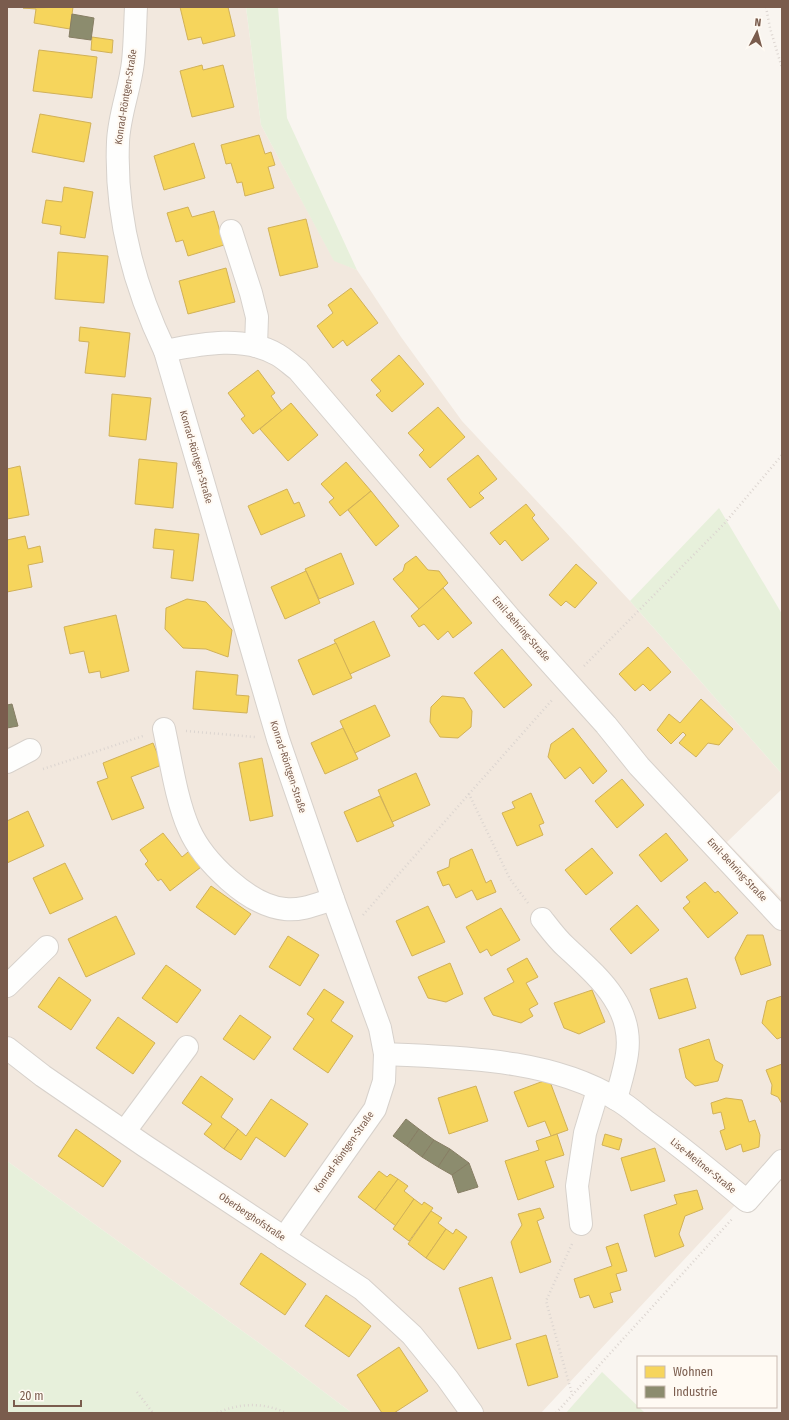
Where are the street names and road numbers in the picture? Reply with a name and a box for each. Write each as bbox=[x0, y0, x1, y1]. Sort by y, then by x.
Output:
street label: Konrad-Röntgen-Straße bbox=[113, 48, 139, 146]
street label: Konrad-Röntgen-Straße bbox=[177, 409, 215, 505]
street label: Emil-Behring-Straße bbox=[489, 594, 553, 664]
street label: Konrad-Röntgen-Straße bbox=[267, 719, 309, 815]
street label: Emil-Behring-Straße bbox=[704, 836, 770, 904]
street label: Konrad-Röntgen-Straße bbox=[311, 1109, 377, 1195]
street label: Lise-Meitner-Straße bbox=[668, 1136, 738, 1196]
street label: Oberberghofstraße bbox=[216, 1190, 288, 1244]

